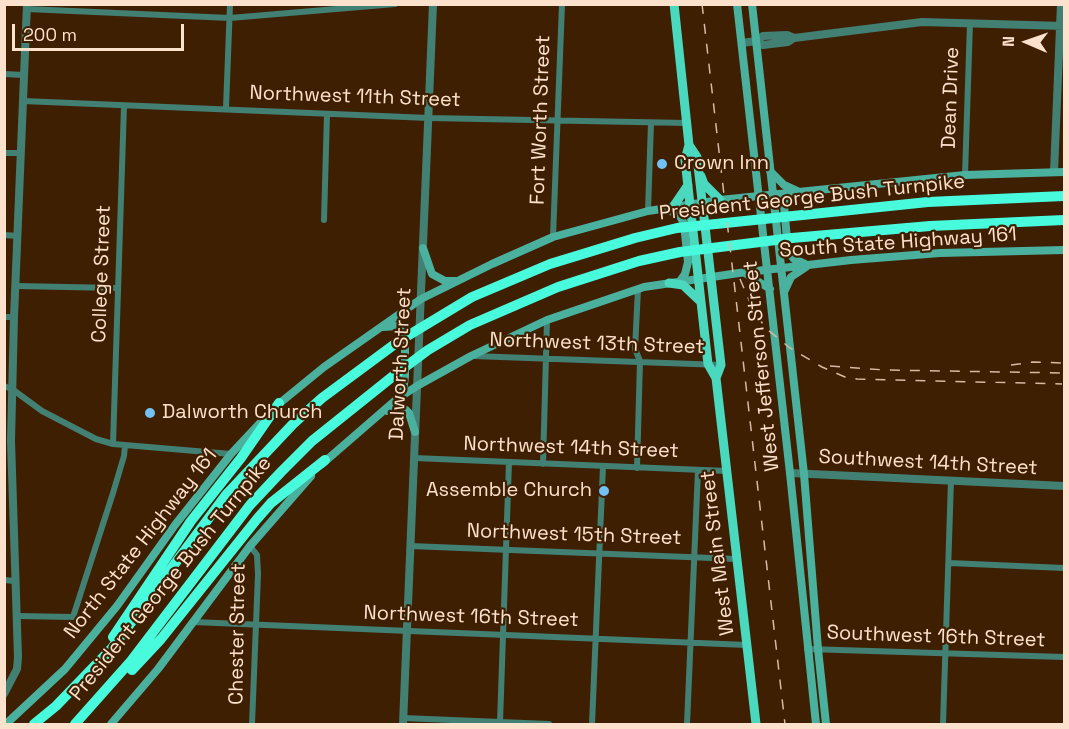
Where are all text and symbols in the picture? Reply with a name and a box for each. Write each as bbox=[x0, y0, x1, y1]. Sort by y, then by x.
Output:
scale bar bbox=[15, 12, 188, 50]
north arrow bbox=[997, 12, 1057, 72]
text: 200 m bbox=[23, 23, 77, 46]
street label: Fort Worth Street bbox=[526, 35, 556, 205]
text: N bbox=[998, 36, 1019, 47]
street label: Dean Drive bbox=[937, 47, 965, 149]
street label: Northwest 11th Street bbox=[249, 81, 461, 113]
place label: Crown Inn bbox=[674, 152, 769, 176]
marker: Crown Inn bbox=[655, 157, 669, 171]
street label: President George Bush Turnpike bbox=[658, 170, 966, 226]
street label: College Street bbox=[88, 205, 116, 343]
street label: South State Highway 161 bbox=[778, 223, 1018, 263]
street label: West Jefferson Street bbox=[739, 259, 785, 473]
street label: Dalworth Street bbox=[385, 287, 417, 441]
street label: Northwest 13th Street bbox=[489, 328, 705, 360]
place label: Dalworth Church bbox=[162, 401, 323, 425]
marker: Dalworth Church bbox=[143, 406, 157, 420]
street label: Northwest 14th Street bbox=[463, 432, 679, 464]
street label: North State Highway 161 bbox=[59, 444, 223, 644]
street label: Southwest 14th Street bbox=[818, 445, 1038, 481]
street label: President George Bush Turnpike bbox=[65, 452, 277, 706]
street label: West Main Street bbox=[696, 469, 740, 637]
place label: Assemble Church bbox=[426, 479, 592, 503]
marker: Assemble Church bbox=[597, 484, 611, 498]
street label: Northwest 15th Street bbox=[466, 519, 682, 551]
street label: Chester Street bbox=[225, 563, 251, 705]
street label: Northwest 16th Street bbox=[363, 601, 579, 633]
street label: Southwest 16th Street bbox=[826, 621, 1046, 653]

